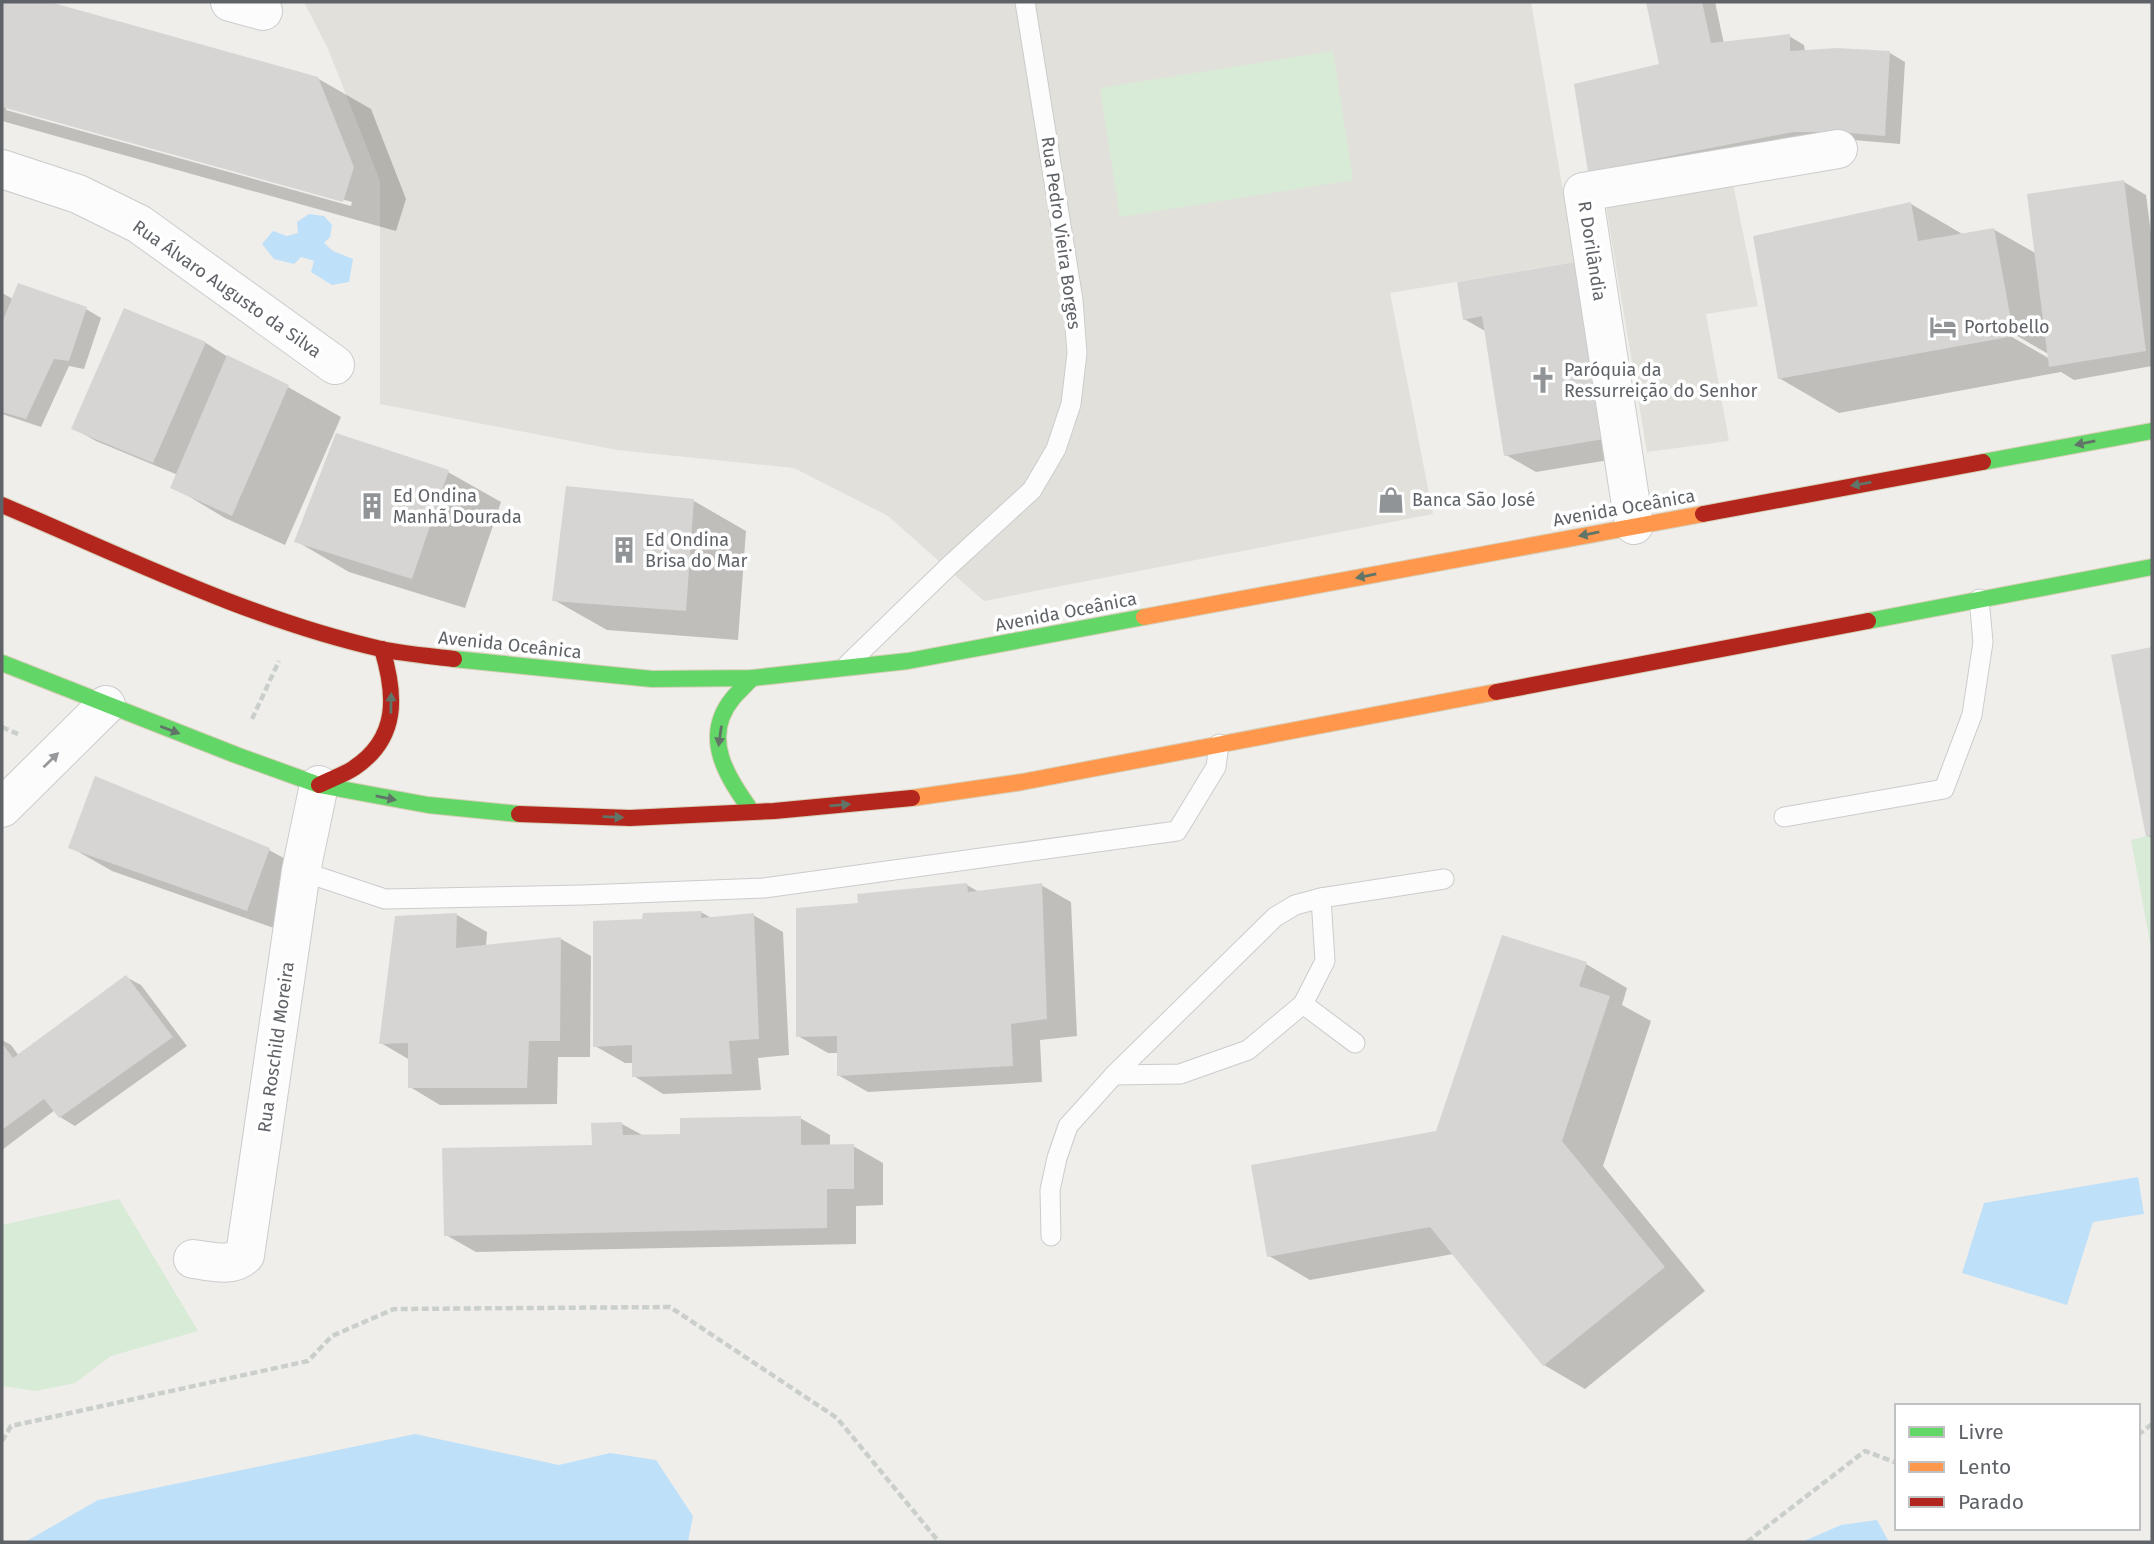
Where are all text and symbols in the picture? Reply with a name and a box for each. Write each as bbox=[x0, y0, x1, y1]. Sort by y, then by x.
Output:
street label: Rua Pedro Vieira Borges bbox=[1037, 135, 1085, 331]
street label: R Dorilândia bbox=[1573, 199, 1611, 303]
street label: Rua Álvaro Augusto da Silva bbox=[128, 215, 326, 363]
hotel icon: Portobello bbox=[1928, 312, 1958, 342]
place label: Portobello bbox=[1964, 316, 2050, 338]
place label: Paróquia da Ressurreição do Senhor bbox=[1564, 359, 1758, 402]
church icon: Paróquia da Ressurreição do Senhor bbox=[1528, 365, 1558, 395]
one-way arrow bbox=[2074, 438, 2096, 449]
one-way arrow bbox=[1850, 479, 1872, 490]
place label: Ed Ondina Manhã Dourada bbox=[393, 485, 522, 528]
shop icon: Banca São José bbox=[1376, 485, 1406, 515]
street label: Avenida Oceânica bbox=[1551, 485, 1697, 531]
place label: Banca São José bbox=[1412, 489, 1535, 511]
building icon: Ed Ondina Manhã Dourada bbox=[357, 491, 387, 521]
one-way arrow bbox=[1578, 528, 1600, 539]
place label: Ed Ondina Brisa do Mar bbox=[645, 529, 748, 572]
building icon: Ed Ondina Brisa do Mar bbox=[609, 535, 639, 565]
one-way arrow bbox=[1355, 570, 1377, 581]
street label: Avenida Oceânica bbox=[993, 587, 1139, 637]
street label: Avenida Oceânica bbox=[437, 627, 583, 663]
one-way arrow bbox=[385, 692, 397, 714]
one-way arrow bbox=[159, 724, 180, 735]
one-way arrow bbox=[714, 725, 725, 747]
one-way arrow bbox=[42, 753, 59, 769]
one-way arrow bbox=[375, 792, 397, 803]
one-way arrow bbox=[829, 799, 851, 810]
one-way arrow bbox=[602, 811, 624, 823]
street label: Rua Roschild Moreira bbox=[253, 960, 299, 1134]
legend bbox=[1895, 1404, 2140, 1530]
text: Livre bbox=[1958, 1419, 2004, 1445]
text: Lento bbox=[1958, 1454, 2011, 1480]
text: Parado bbox=[1958, 1489, 2024, 1515]

